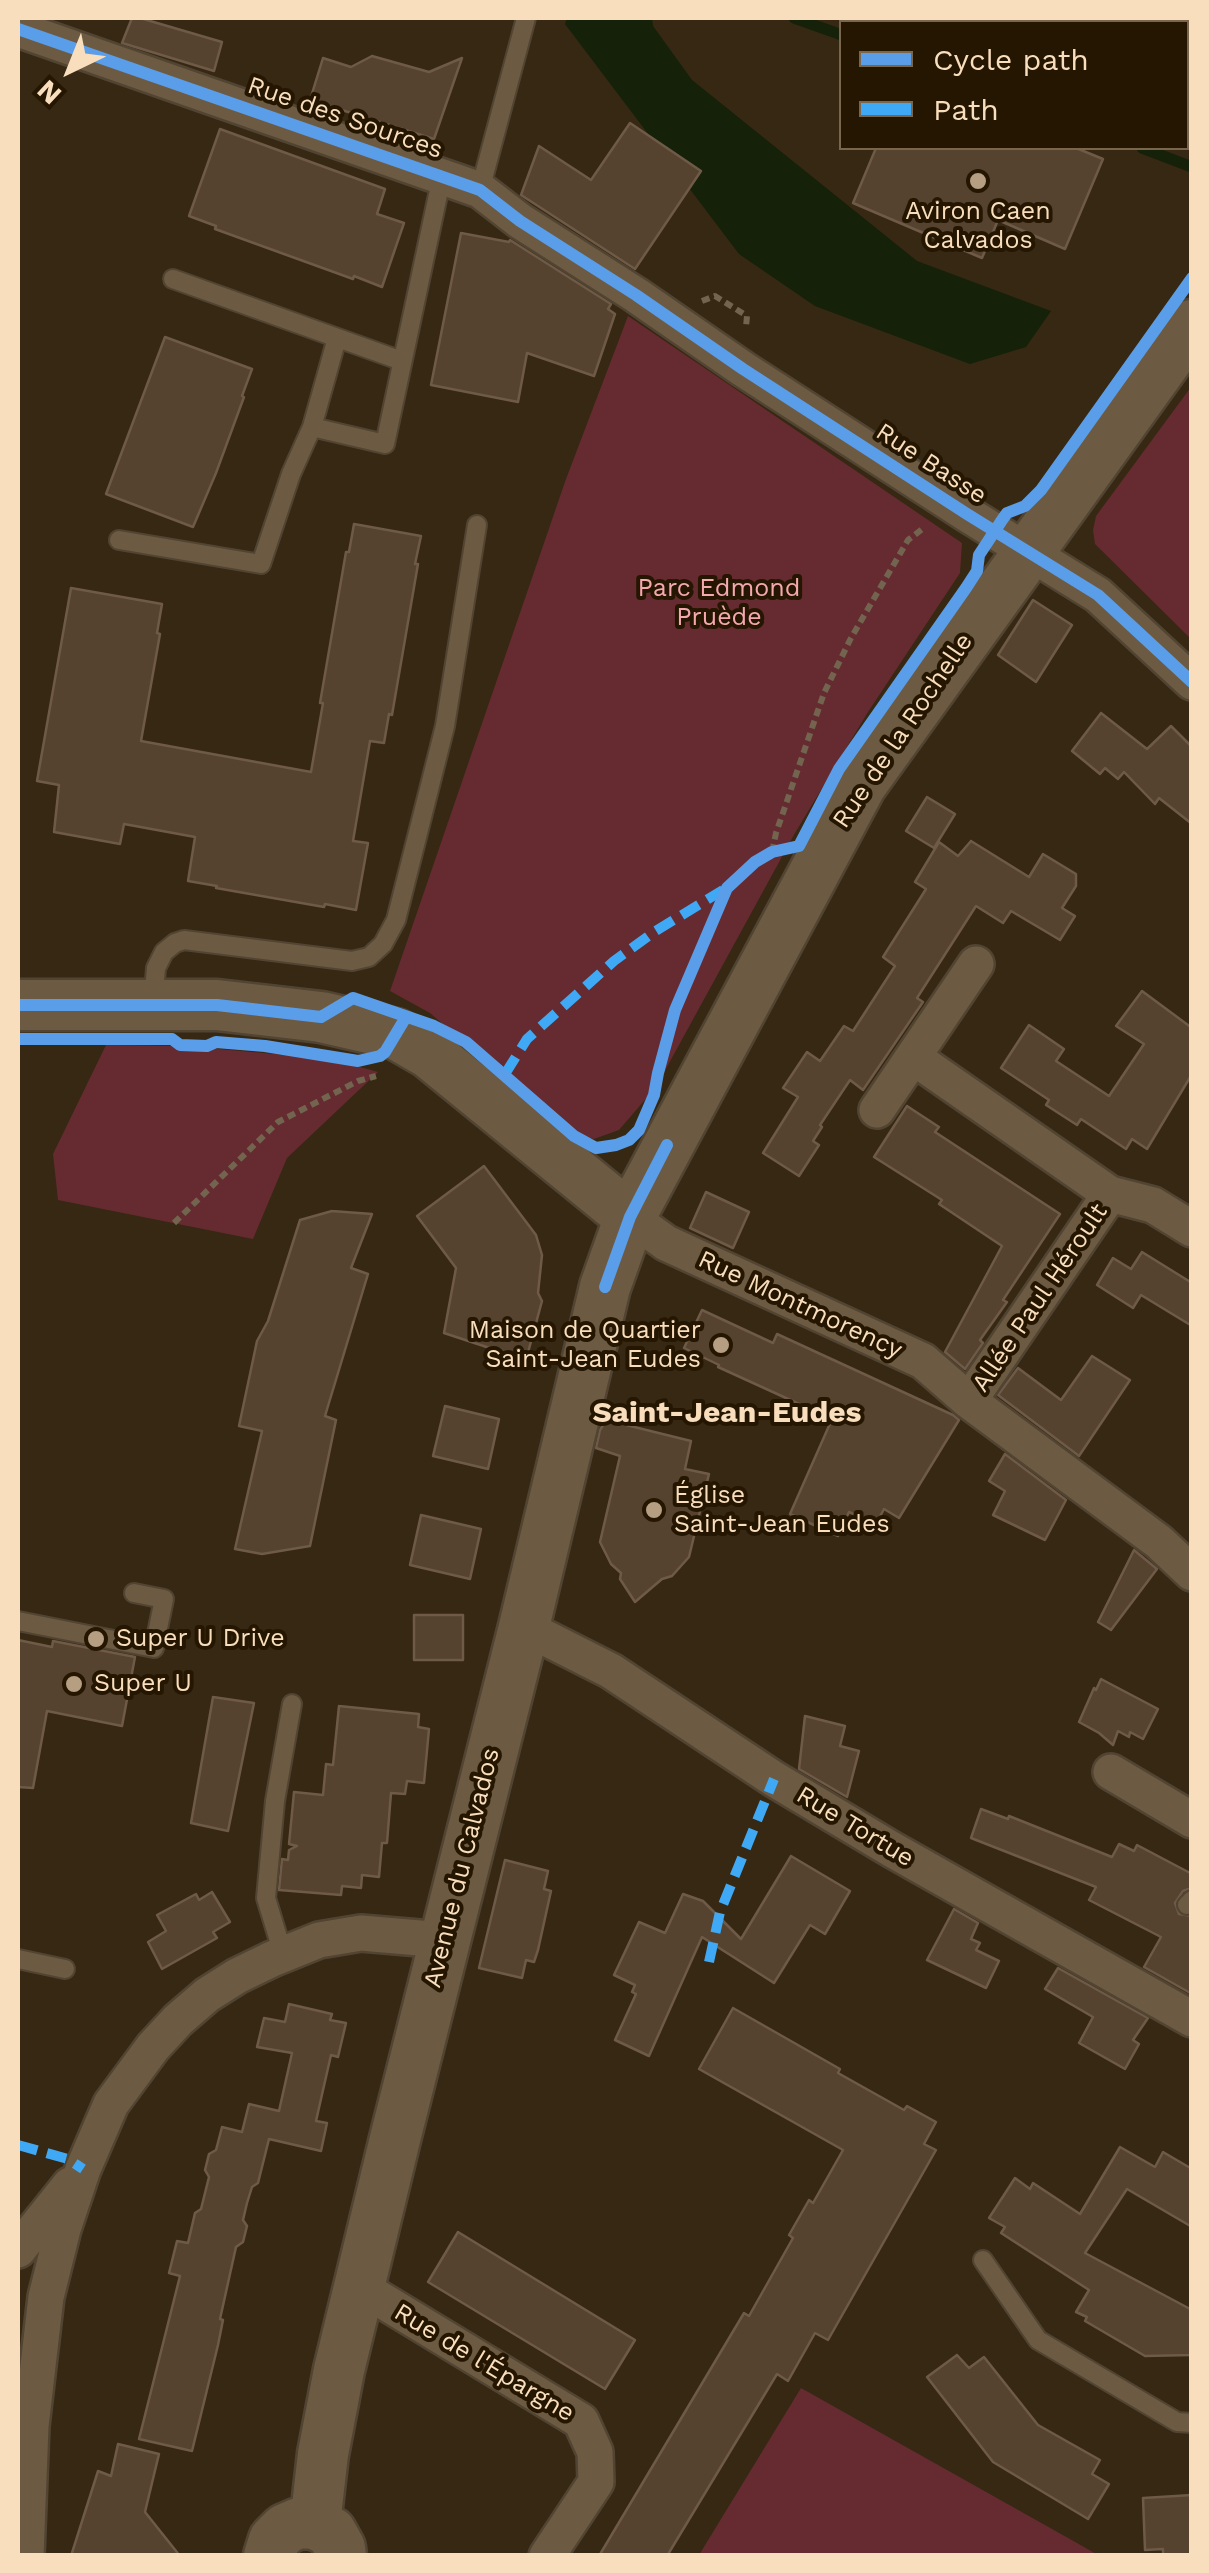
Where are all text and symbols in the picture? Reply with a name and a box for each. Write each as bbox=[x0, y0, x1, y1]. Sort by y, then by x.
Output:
north arrow bbox=[20, 20, 120, 120]
legend bbox=[839, 20, 1189, 150]
text: Cycle path bbox=[933, 42, 1089, 77]
street label: Rue des Sources bbox=[243, 71, 447, 165]
text: N bbox=[30, 73, 68, 111]
text: Path bbox=[933, 92, 999, 127]
marker: Aviron Caen Calvados bbox=[967, 170, 989, 192]
place label: Aviron Caen Calvados bbox=[905, 197, 1051, 256]
street label: Rue Basse bbox=[870, 417, 992, 511]
park label: Parc Edmond Pruède bbox=[638, 574, 800, 633]
street label: Rue de la Rochelle bbox=[827, 628, 979, 834]
street label: Allée Paul Héroult bbox=[966, 1198, 1114, 1398]
street label: Rue Montmorency bbox=[693, 1245, 907, 1365]
place label: Maison de Quartier Saint-Jean Eudes bbox=[469, 1316, 701, 1375]
marker: Maison de Quartier Saint-Jean Eudes bbox=[710, 1334, 732, 1356]
district label: Saint-Jean-Eudes bbox=[592, 1395, 862, 1431]
place label: Église Saint-Jean Eudes bbox=[674, 1481, 890, 1540]
marker: Église Saint-Jean Eudes bbox=[643, 1499, 665, 1521]
place label: Super U Drive bbox=[116, 1624, 285, 1654]
marker: Super U Drive bbox=[85, 1628, 107, 1650]
place label: Super U bbox=[94, 1669, 192, 1699]
marker: Super U bbox=[63, 1673, 85, 1695]
street label: Avenue du Calvados bbox=[418, 1745, 506, 1991]
street label: Rue Tortue bbox=[791, 1780, 919, 1874]
street label: Rue de l'Épargne bbox=[388, 2297, 580, 2429]

